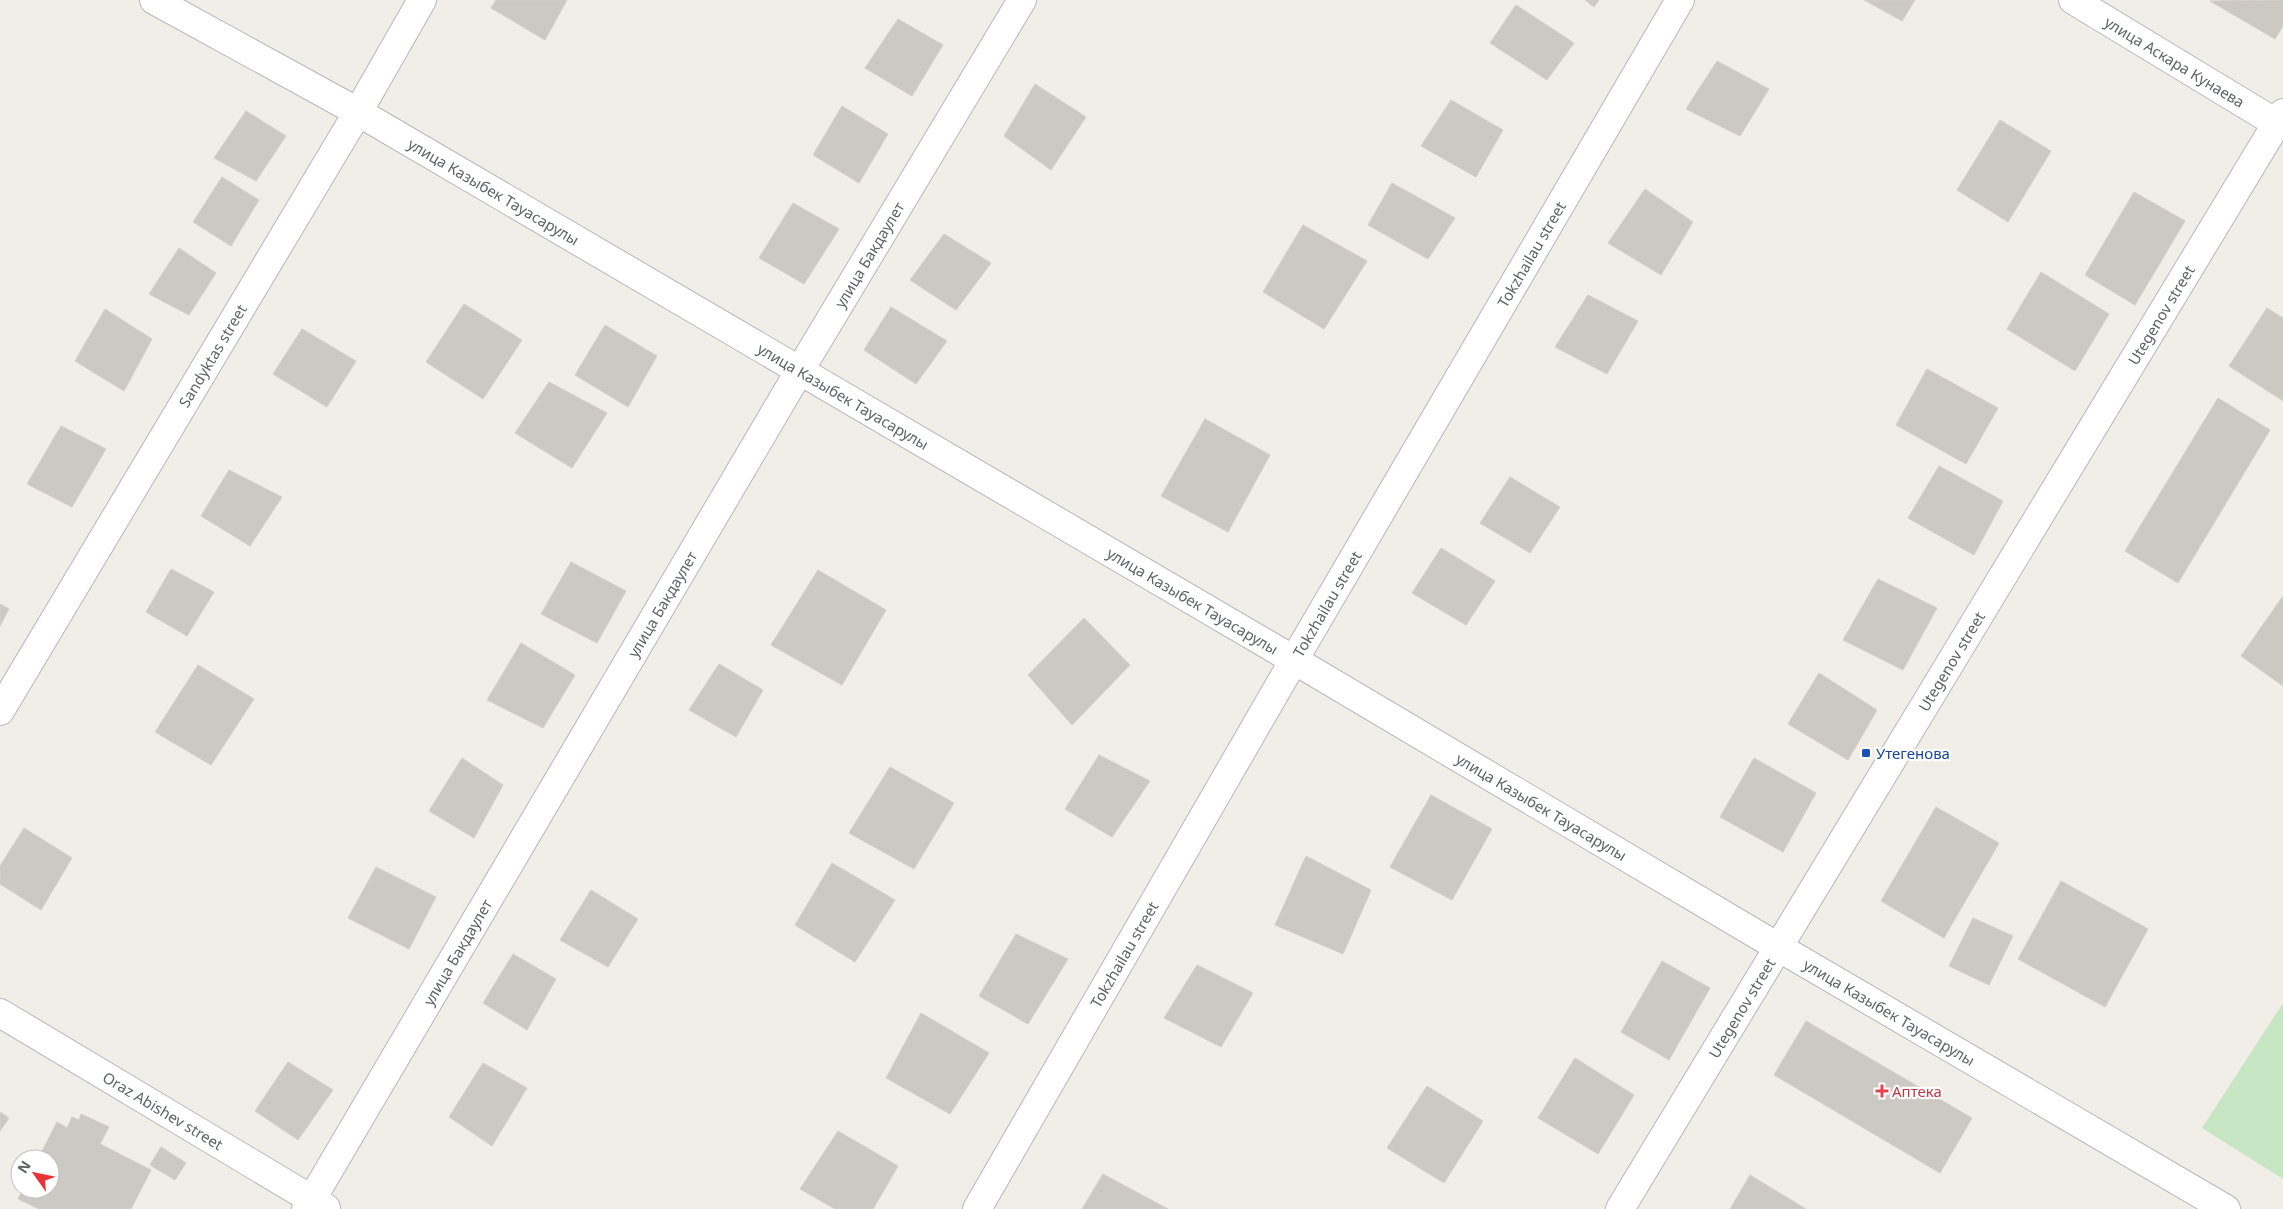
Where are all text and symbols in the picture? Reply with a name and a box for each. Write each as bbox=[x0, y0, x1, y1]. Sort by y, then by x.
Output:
street label: улица Аскара Кунаева bbox=[2101, 12, 2248, 112]
street label: улица Казыбек Тауасарулы bbox=[404, 134, 583, 249]
street label: Tokzhailau street bbox=[1493, 197, 1570, 311]
street label: улица Бакдаулет bbox=[830, 198, 909, 311]
street label: Utegenov street bbox=[2123, 261, 2199, 368]
street label: Sandyktas street bbox=[174, 300, 251, 411]
street label: улица Казыбек Тауасарулы bbox=[754, 338, 933, 454]
street label: улица Казыбек Тауасарулы bbox=[1103, 543, 1282, 659]
street label: улица Бакдаулет bbox=[623, 547, 701, 661]
street label: Tokzhailau street bbox=[1288, 547, 1366, 660]
street label: Utegenov street bbox=[1913, 607, 1989, 715]
place label: Утегенова bbox=[1876, 743, 1950, 763]
marker: Утегенова bbox=[1860, 747, 1872, 759]
street label: улица Казыбек Тауасарулы bbox=[1452, 748, 1630, 865]
street label: улица Бакдаулет bbox=[418, 895, 496, 1009]
street label: Tokzhailau street bbox=[1086, 897, 1163, 1011]
street label: Utegenov street bbox=[1704, 954, 1780, 1061]
street label: улица Казыбек Тауасарулы bbox=[1800, 954, 1979, 1070]
street label: Oraz Abishev street bbox=[99, 1067, 227, 1155]
place label: Аптека bbox=[1892, 1081, 1942, 1101]
marker: Аптека bbox=[1876, 1085, 1888, 1097]
north arrow bbox=[10, 1149, 60, 1199]
text: N bbox=[13, 1157, 35, 1177]

